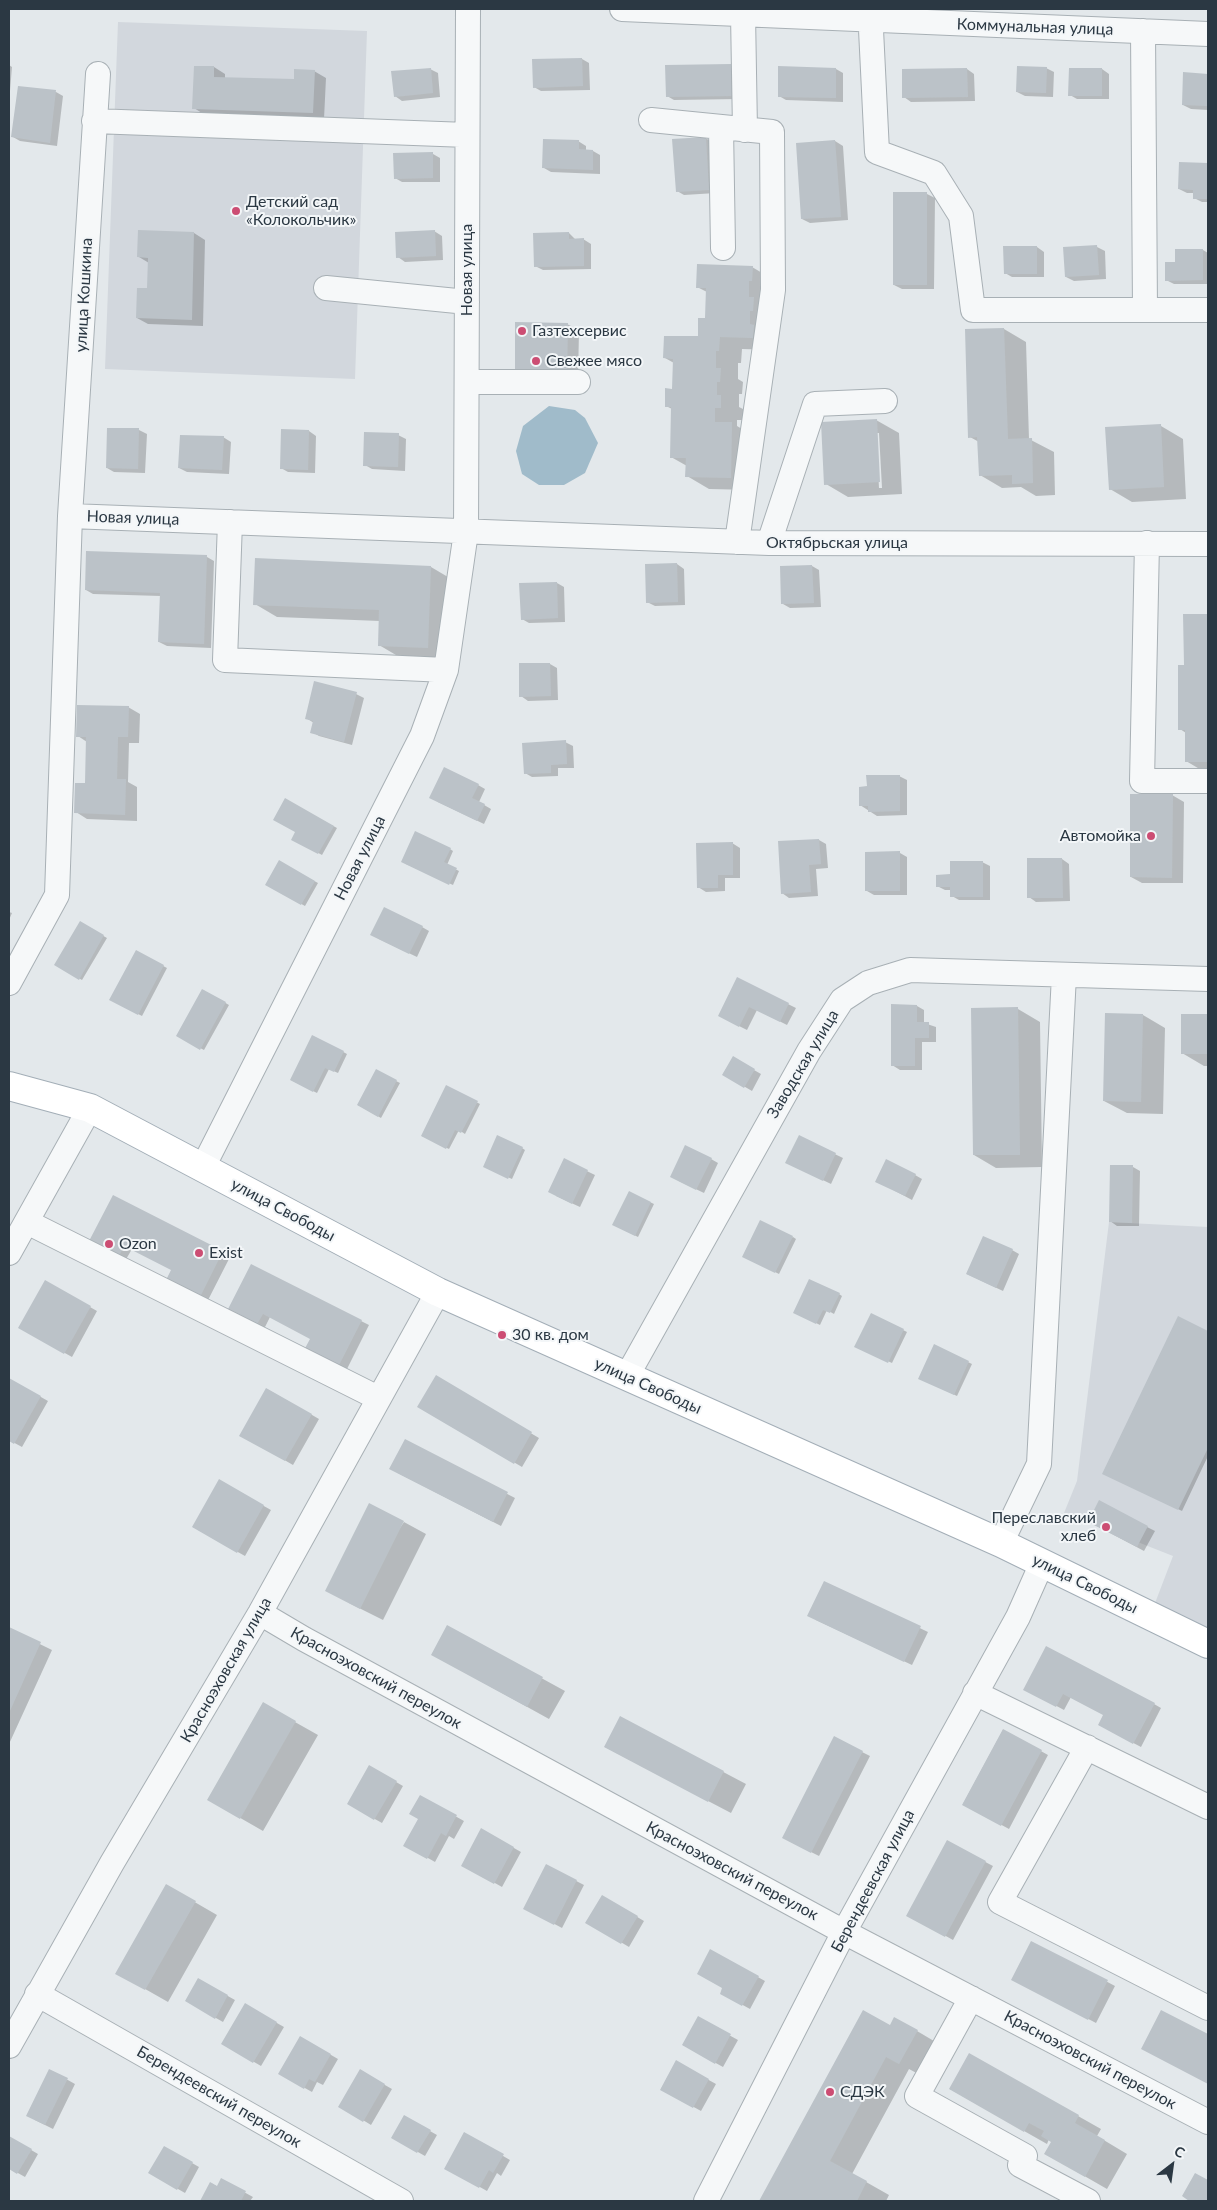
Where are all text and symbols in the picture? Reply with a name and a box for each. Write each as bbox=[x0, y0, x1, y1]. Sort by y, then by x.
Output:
street label: Коммунальная улица bbox=[956, 15, 1114, 39]
place label: Детский сад «Колокольчик» bbox=[246, 192, 356, 230]
marker: Детский сад «Колокольчик» bbox=[230, 205, 242, 217]
street label: Новая улица bbox=[457, 224, 477, 316]
street label: улица Кошкина bbox=[71, 237, 97, 353]
place label: Газтехсервис bbox=[532, 321, 627, 341]
marker: Газтехсервис bbox=[516, 325, 528, 337]
place label: Свежее мясо bbox=[546, 351, 642, 371]
marker: Свежее мясо bbox=[530, 355, 542, 367]
street label: Новая улица bbox=[86, 507, 180, 529]
street label: Октябрьская улица bbox=[766, 533, 908, 553]
street label: Новая улица bbox=[330, 812, 390, 904]
place label: Автомойка bbox=[1060, 826, 1141, 846]
marker: Автомойка bbox=[1145, 830, 1157, 842]
street label: Заводская улица bbox=[763, 1006, 843, 1122]
street label: улица Свободы bbox=[228, 1175, 338, 1245]
place label: Ozon bbox=[119, 1234, 157, 1254]
marker: Ozon bbox=[103, 1238, 115, 1250]
place label: Exist bbox=[209, 1243, 243, 1263]
marker: Exist bbox=[193, 1247, 205, 1259]
place label: 30 кв. дом bbox=[512, 1325, 589, 1345]
marker: 30 кв. дом bbox=[496, 1329, 508, 1341]
street label: улица Свободы bbox=[592, 1354, 704, 1418]
place label: Переславский хлеб bbox=[991, 1508, 1096, 1546]
marker: Переславский хлеб bbox=[1100, 1521, 1112, 1533]
street label: улица Свободы bbox=[1029, 1550, 1141, 1618]
street label: Красноэховская улица bbox=[177, 1594, 275, 1746]
street label: Красноэховский переулок bbox=[287, 1623, 465, 1733]
street label: Берендеевская улица bbox=[827, 1806, 919, 1956]
street label: Красноэховский переулок bbox=[643, 1817, 821, 1925]
street label: Красноэховский переулок bbox=[1001, 2006, 1179, 2114]
street label: Берендеевский переулок bbox=[133, 2042, 305, 2152]
place label: СДЭК bbox=[840, 2082, 885, 2102]
marker: СДЭК bbox=[824, 2086, 836, 2098]
north arrow bbox=[1147, 2140, 1197, 2190]
text: С bbox=[1171, 2142, 1188, 2161]

